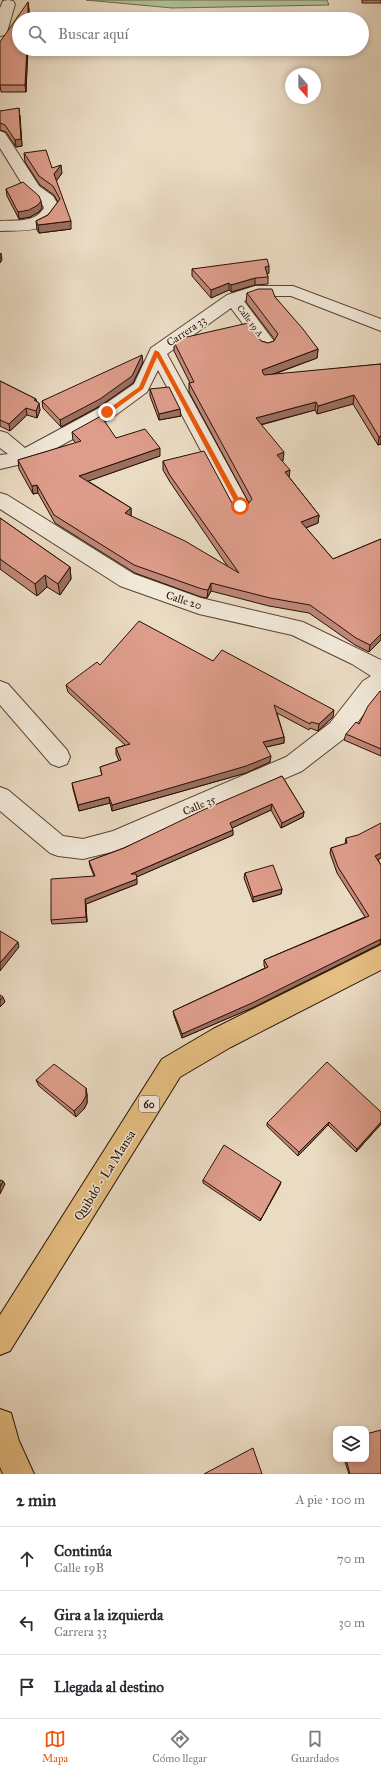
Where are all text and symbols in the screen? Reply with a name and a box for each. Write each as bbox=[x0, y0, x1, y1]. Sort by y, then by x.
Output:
search box bbox=[12, 12, 369, 56]
icon: search bbox=[26, 23, 48, 45]
text: Buscar aquí bbox=[58, 25, 129, 43]
north arrow bbox=[285, 68, 321, 104]
street label: Calle 19 A bbox=[235, 303, 266, 339]
street label: Carrera 33 bbox=[164, 313, 209, 349]
route end bbox=[98, 403, 116, 421]
route start bbox=[231, 497, 249, 515]
street label: Calle 20 bbox=[164, 589, 203, 612]
street label: Calle 35 bbox=[181, 793, 218, 818]
road number: 60 bbox=[139, 1096, 159, 1112]
street label: Quibdó - La Mansa bbox=[70, 1127, 139, 1224]
map controls bbox=[333, 1426, 369, 1462]
button: layers bbox=[333, 1426, 369, 1462]
text: 2 min bbox=[16, 1490, 56, 1511]
text: A pie · 100 m bbox=[296, 1492, 365, 1508]
text: Continúa bbox=[54, 1542, 112, 1560]
icon: ahead bbox=[16, 1548, 38, 1570]
text: 70 m bbox=[337, 1551, 365, 1567]
text: Calle 19B bbox=[54, 1560, 104, 1576]
text: Gira a la izquierda bbox=[54, 1606, 163, 1624]
icon: left bbox=[16, 1612, 38, 1634]
text: 30 m bbox=[339, 1615, 365, 1631]
text: Carrera 33 bbox=[54, 1624, 107, 1640]
icon: arrive bbox=[16, 1676, 38, 1698]
text: Llegada al destino bbox=[54, 1678, 164, 1696]
tab: Mapa bbox=[42, 1728, 68, 1765]
tab: Cómo llegar bbox=[152, 1728, 207, 1765]
tab: Guardados bbox=[291, 1728, 339, 1765]

